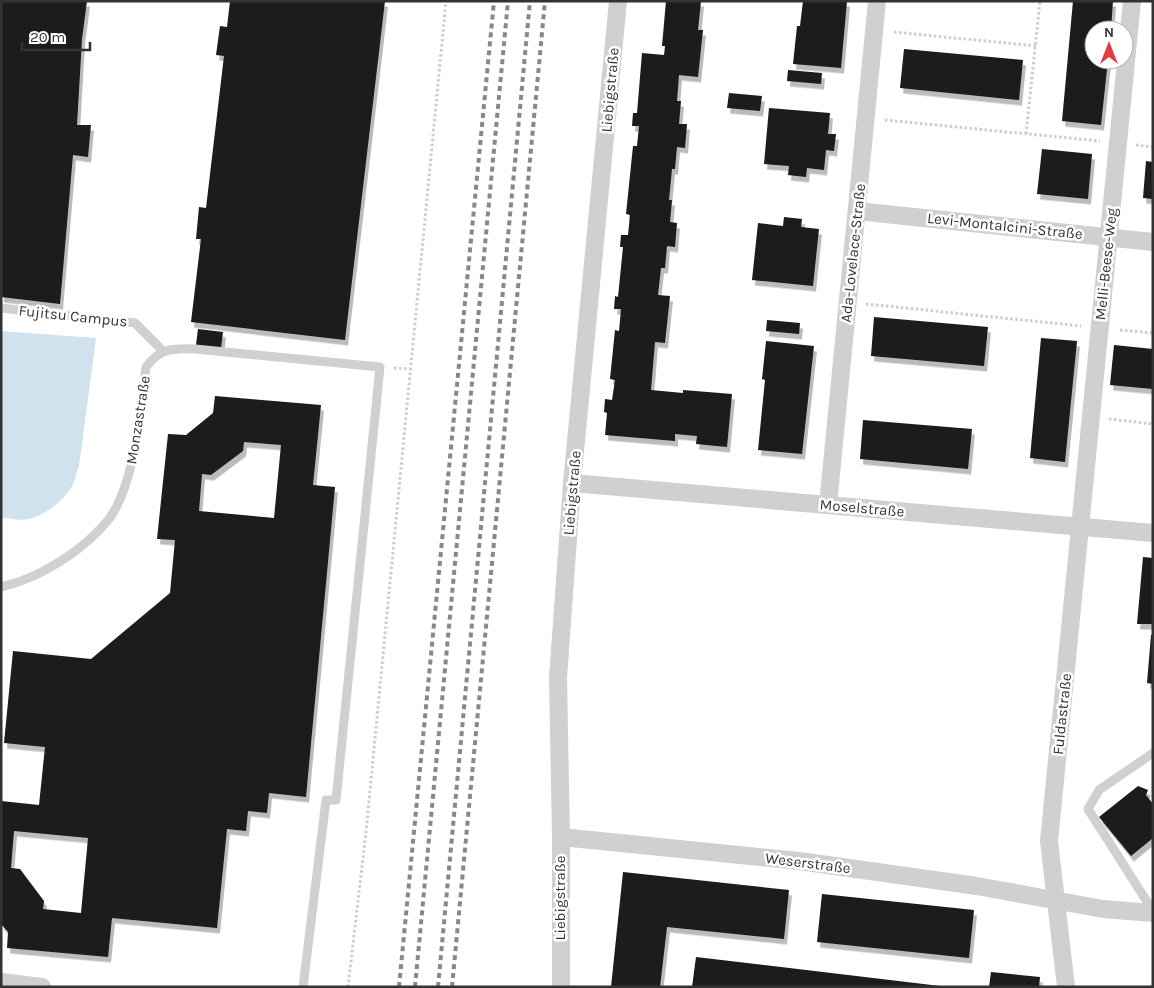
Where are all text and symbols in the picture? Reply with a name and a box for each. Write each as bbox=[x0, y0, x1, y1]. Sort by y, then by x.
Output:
scale bar bbox=[22, 20, 90, 52]
north arrow bbox=[1084, 20, 1134, 70]
text: N bbox=[1104, 24, 1114, 41]
text: 20 m bbox=[30, 28, 65, 46]
street label: Liebigstraße bbox=[597, 47, 623, 133]
street label: Ada-Lovelace-Straße bbox=[837, 183, 869, 323]
street label: Melli-Beese-Weg bbox=[1091, 206, 1121, 321]
street label: Levi-Montalcini-Straße bbox=[926, 209, 1084, 243]
street label: Fujitsu Campus bbox=[18, 301, 128, 331]
street label: Monzastraße bbox=[122, 374, 154, 466]
street label: Liebigstraße bbox=[559, 450, 585, 536]
street label: Moselstraße bbox=[819, 495, 905, 521]
street label: Fuldastraße bbox=[1049, 672, 1075, 756]
street label: Weserstraße bbox=[764, 849, 852, 877]
street label: Liebigstraße bbox=[551, 855, 569, 941]

